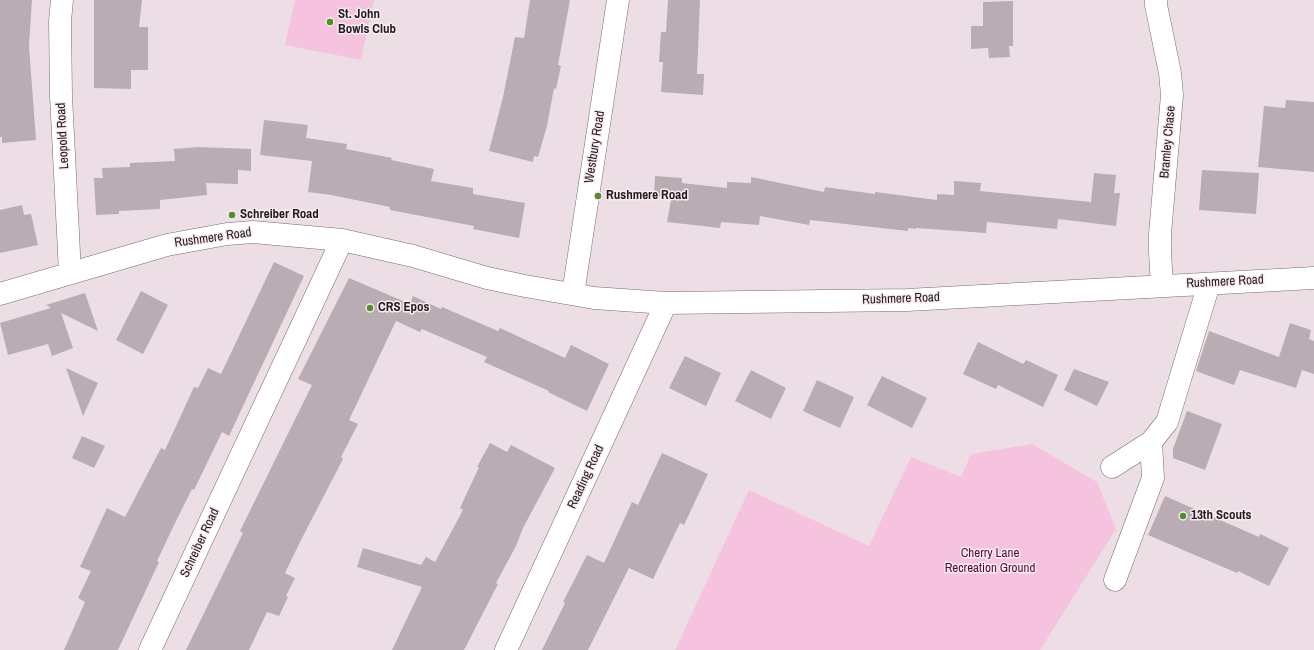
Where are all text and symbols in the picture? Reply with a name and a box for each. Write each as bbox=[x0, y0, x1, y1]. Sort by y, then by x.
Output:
place label: St. John Bowls Club bbox=[338, 7, 396, 38]
marker: St. John Bowls Club bbox=[325, 17, 335, 27]
street label: Leopold Road bbox=[53, 102, 73, 170]
street label: Bramley Chase bbox=[1157, 105, 1179, 179]
street label: Westbury Road bbox=[582, 110, 608, 184]
place label: Rushmere Road bbox=[606, 188, 688, 204]
marker: Rushmere Road bbox=[593, 191, 603, 201]
place label: Schreiber Road bbox=[240, 207, 319, 223]
marker: Schreiber Road bbox=[227, 210, 237, 220]
street label: Rushmere Road bbox=[173, 225, 253, 251]
street label: Rushmere Road bbox=[1186, 272, 1264, 292]
street label: Rushmere Road bbox=[862, 290, 940, 308]
place label: CRS Epos bbox=[378, 300, 430, 316]
marker: CRS Epos bbox=[365, 303, 375, 313]
street label: Reading Road bbox=[564, 443, 608, 511]
street label: Schreiber Road bbox=[177, 506, 223, 580]
place label: 13th Scouts bbox=[1191, 508, 1251, 524]
marker: 13th Scouts bbox=[1178, 511, 1188, 521]
park label: Cherry Lane Recreation Ground bbox=[945, 546, 1035, 577]

